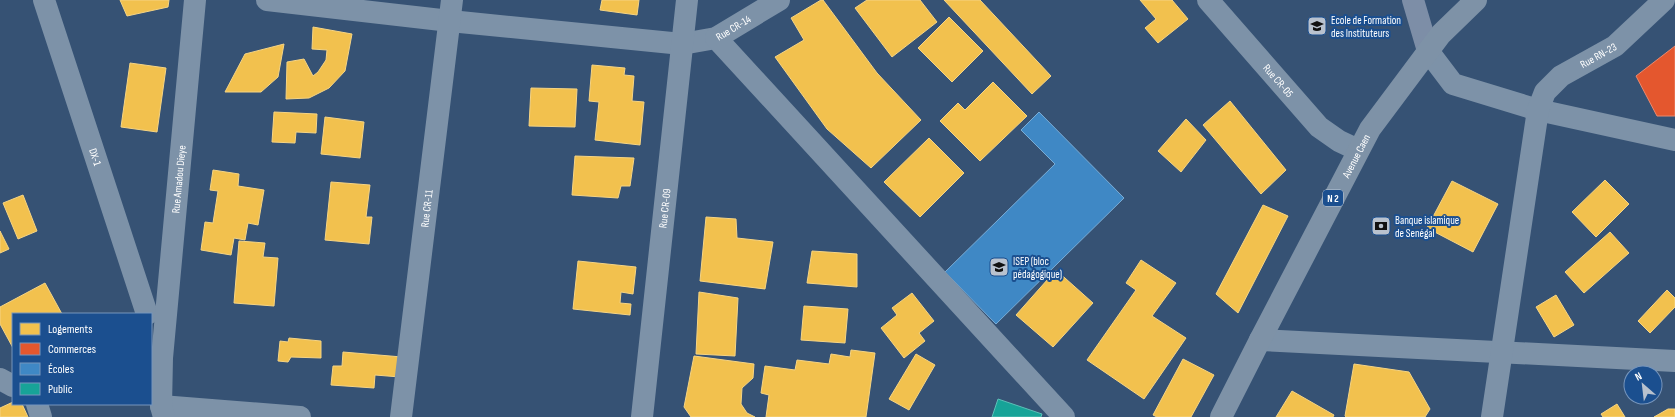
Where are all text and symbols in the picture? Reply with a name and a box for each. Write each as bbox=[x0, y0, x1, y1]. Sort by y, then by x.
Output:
street label: Rue CR-14 bbox=[714, 12, 754, 44]
place label: Ecole de Formation des Instituteurs bbox=[1331, 14, 1401, 40]
school or university icon: Ecole de Formation des Instituteurs bbox=[1306, 15, 1328, 37]
street label: Rue RN-23 bbox=[1578, 40, 1619, 71]
street label: Rue CR-05 bbox=[1260, 62, 1296, 100]
street label: Avenue Caen bbox=[1339, 132, 1373, 181]
street label: Rue Amadou Dieye bbox=[169, 145, 189, 214]
street label: DX-1 bbox=[86, 147, 104, 167]
street label: Rue CR-09 bbox=[656, 188, 674, 229]
street label: Rue CR-11 bbox=[418, 189, 436, 228]
road number: N 2 bbox=[1323, 190, 1343, 206]
place label: Banque islamique de Senégal bbox=[1395, 214, 1459, 240]
bank icon: Banque islamique de Senégal bbox=[1370, 215, 1392, 237]
place label: ISEP (bloc pédagogique) bbox=[1013, 255, 1062, 281]
school or university icon: ISEP (bloc pédagogique) bbox=[988, 256, 1010, 278]
legend bbox=[12, 313, 152, 405]
text: Logements bbox=[48, 322, 92, 337]
text: Commerces bbox=[48, 342, 96, 357]
text: Écoles bbox=[48, 362, 74, 377]
north arrow bbox=[1623, 365, 1663, 405]
text: N bbox=[1633, 369, 1644, 384]
text: Public bbox=[48, 382, 73, 397]

